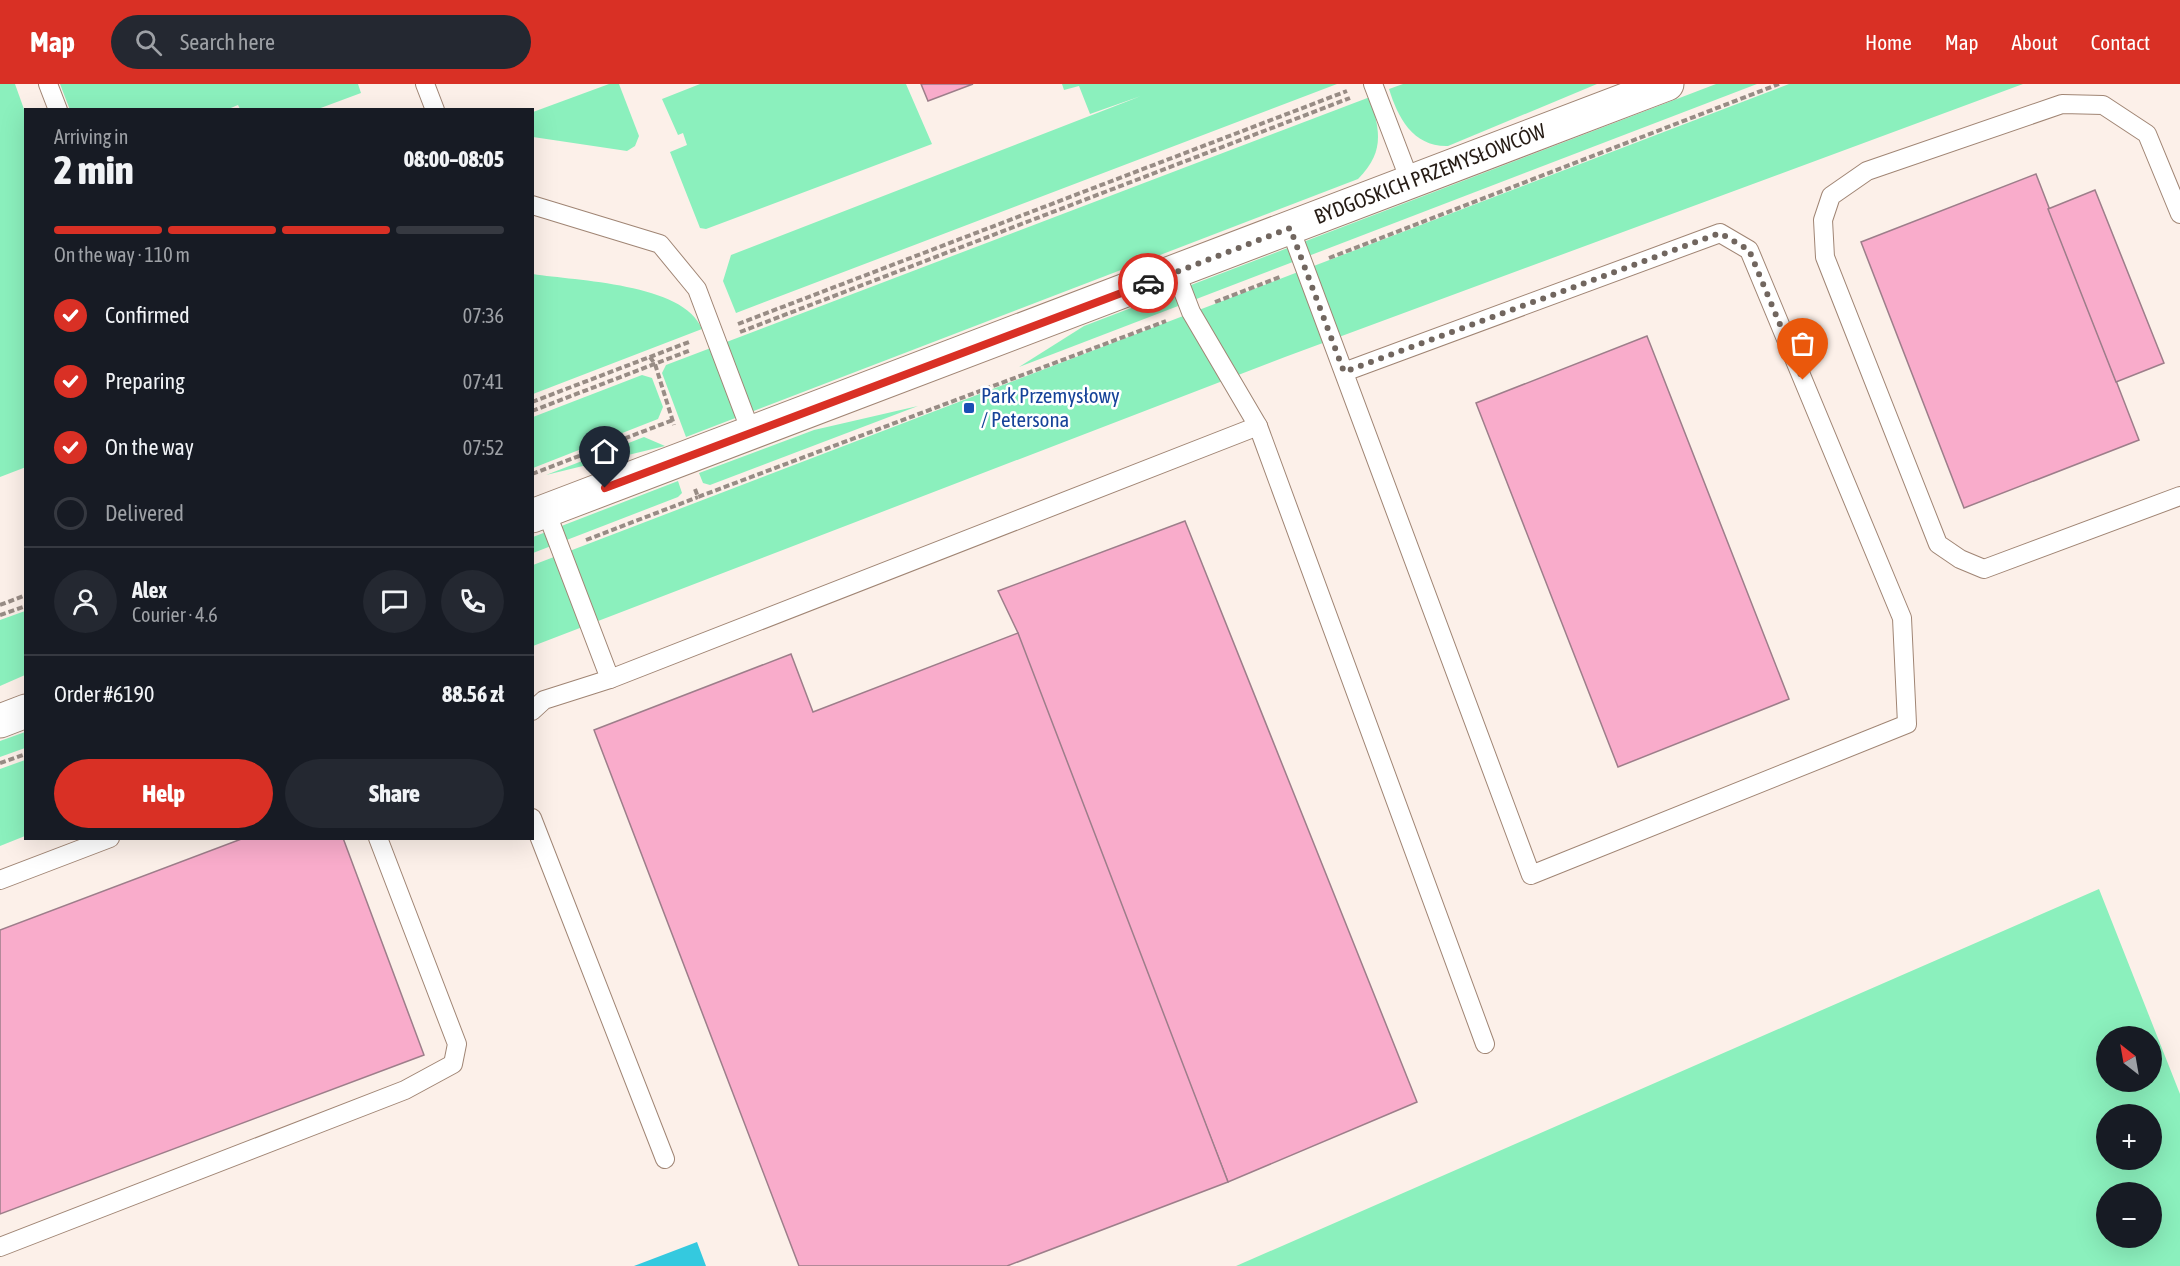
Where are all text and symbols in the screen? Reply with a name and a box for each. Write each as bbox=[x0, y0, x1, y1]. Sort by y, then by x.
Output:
search box bbox=[111, 15, 531, 69]
text: Map bbox=[30, 26, 75, 58]
icon: search bbox=[132, 26, 165, 59]
text: Search here bbox=[180, 29, 275, 55]
text: Home bbox=[1865, 30, 1912, 54]
text: Map bbox=[1945, 30, 1979, 54]
text: About bbox=[2012, 30, 2058, 54]
text: Contact bbox=[2091, 30, 2150, 54]
street label: BYDGOSKICH PRZEMYSŁOWCÓW bbox=[1311, 118, 1549, 228]
text: Arriving in bbox=[54, 125, 128, 148]
text: 08:00–08:05 bbox=[404, 146, 504, 172]
text: 2 min bbox=[54, 148, 134, 192]
text: On the way · 110 m bbox=[54, 243, 190, 266]
courier bbox=[1118, 253, 1178, 313]
icon: car bbox=[1132, 267, 1165, 300]
icon: check bbox=[54, 299, 87, 332]
text: Confirmed bbox=[105, 302, 190, 328]
text: 07:36 bbox=[463, 304, 504, 327]
pin bbox=[1777, 318, 1828, 380]
icon: bag bbox=[1786, 327, 1819, 360]
icon: check bbox=[54, 365, 87, 398]
text: Preparing bbox=[105, 368, 185, 394]
text: 07:41 bbox=[463, 370, 504, 393]
place label: Park Przemysłowy / Petersona bbox=[981, 383, 1120, 431]
marker: Park Przemysłowy / Petersona bbox=[962, 401, 976, 415]
pin bbox=[579, 426, 630, 488]
icon: check bbox=[54, 431, 87, 464]
text: On the way bbox=[105, 434, 194, 460]
icon: home bbox=[588, 435, 621, 468]
text: 07:52 bbox=[463, 436, 504, 459]
text: Delivered bbox=[105, 500, 184, 526]
button: person bbox=[54, 570, 117, 633]
button: chat bbox=[363, 570, 426, 633]
button: phone bbox=[441, 570, 504, 633]
text: Alex bbox=[132, 577, 167, 603]
text: Courier · 4.6 bbox=[132, 603, 218, 626]
text: Order #6190 bbox=[54, 681, 154, 707]
text: 88.56 zł bbox=[442, 681, 504, 707]
button: Help bbox=[54, 759, 273, 828]
button: Share bbox=[285, 759, 504, 828]
north arrow bbox=[2096, 1026, 2162, 1092]
map controls bbox=[2096, 1026, 2162, 1248]
button: + bbox=[2096, 1104, 2162, 1170]
button: − bbox=[2096, 1182, 2162, 1248]

